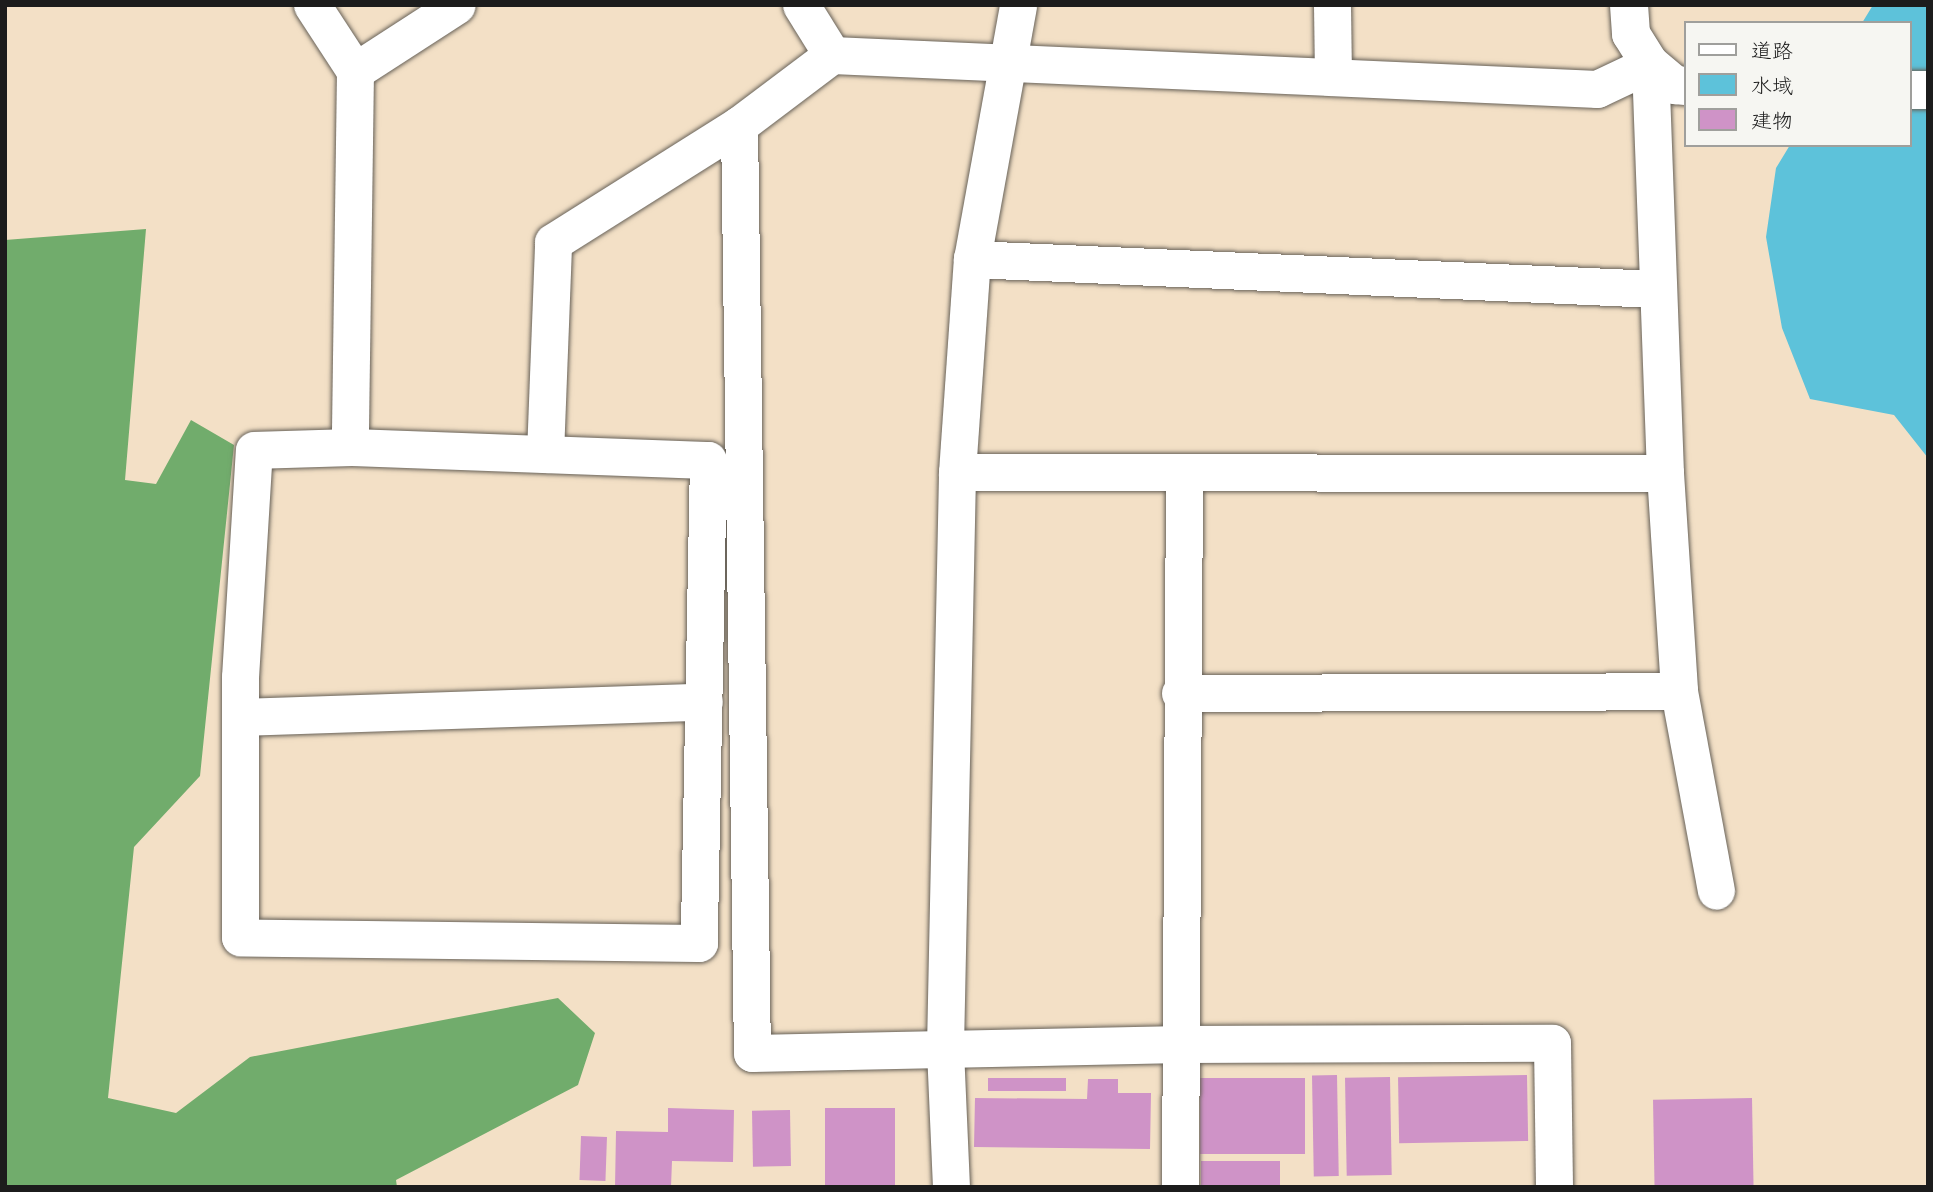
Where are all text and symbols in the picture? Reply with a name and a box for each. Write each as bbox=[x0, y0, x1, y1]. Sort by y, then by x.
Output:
legend bbox=[1685, 21, 1912, 147]
text: 道路 bbox=[1751, 36, 1793, 65]
text: 水域 bbox=[1751, 71, 1793, 100]
text: 建物 bbox=[1751, 106, 1793, 135]

